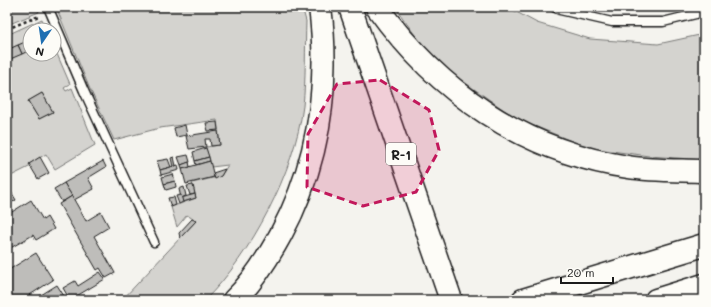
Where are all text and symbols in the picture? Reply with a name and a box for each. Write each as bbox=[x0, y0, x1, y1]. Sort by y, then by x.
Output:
north arrow bbox=[22, 22, 62, 62]
text: N bbox=[34, 44, 45, 60]
road number: R-1 bbox=[386, 143, 416, 165]
scale bar bbox=[561, 259, 613, 285]
text: 20 m bbox=[567, 264, 595, 280]

